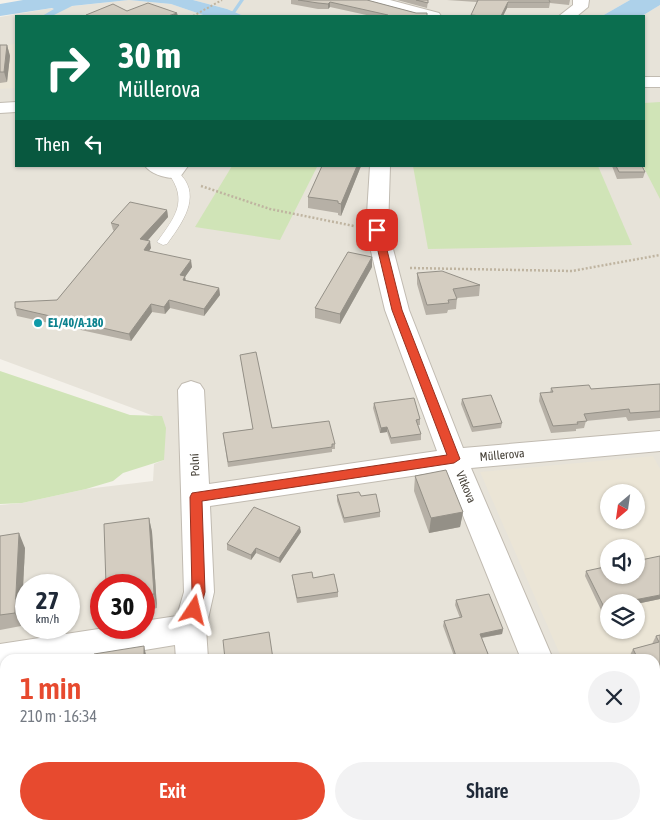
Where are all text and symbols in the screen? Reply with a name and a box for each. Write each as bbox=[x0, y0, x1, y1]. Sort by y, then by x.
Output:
icon: right bbox=[35, 35, 100, 100]
text: 30 m bbox=[118, 35, 181, 75]
text: Müllerova bbox=[118, 76, 200, 102]
icon: left bbox=[80, 130, 108, 158]
text: Then bbox=[35, 133, 70, 155]
pin bbox=[356, 209, 398, 251]
icon: arrive bbox=[363, 216, 391, 244]
place label: E1/40/A-180 bbox=[48, 316, 104, 330]
marker: E1/40/A-180 bbox=[32, 317, 44, 329]
street label: Müllerova bbox=[479, 446, 525, 464]
street label: Polní bbox=[187, 453, 203, 477]
street label: Vítkova bbox=[453, 469, 479, 505]
north arrow bbox=[600, 484, 645, 529]
map controls bbox=[600, 484, 645, 639]
button: sound bbox=[600, 539, 645, 584]
speed limit sign: 30 bbox=[90, 574, 155, 639]
position arrow bbox=[167, 583, 219, 635]
text: 27 bbox=[36, 586, 59, 614]
button: layers bbox=[600, 594, 645, 639]
text: km/h bbox=[36, 612, 59, 626]
text: 1 min bbox=[20, 671, 81, 705]
button: close bbox=[588, 671, 640, 723]
text: 210 m · 16:34 bbox=[20, 707, 97, 725]
button: Exit bbox=[20, 762, 325, 820]
button: Share bbox=[335, 762, 640, 820]

